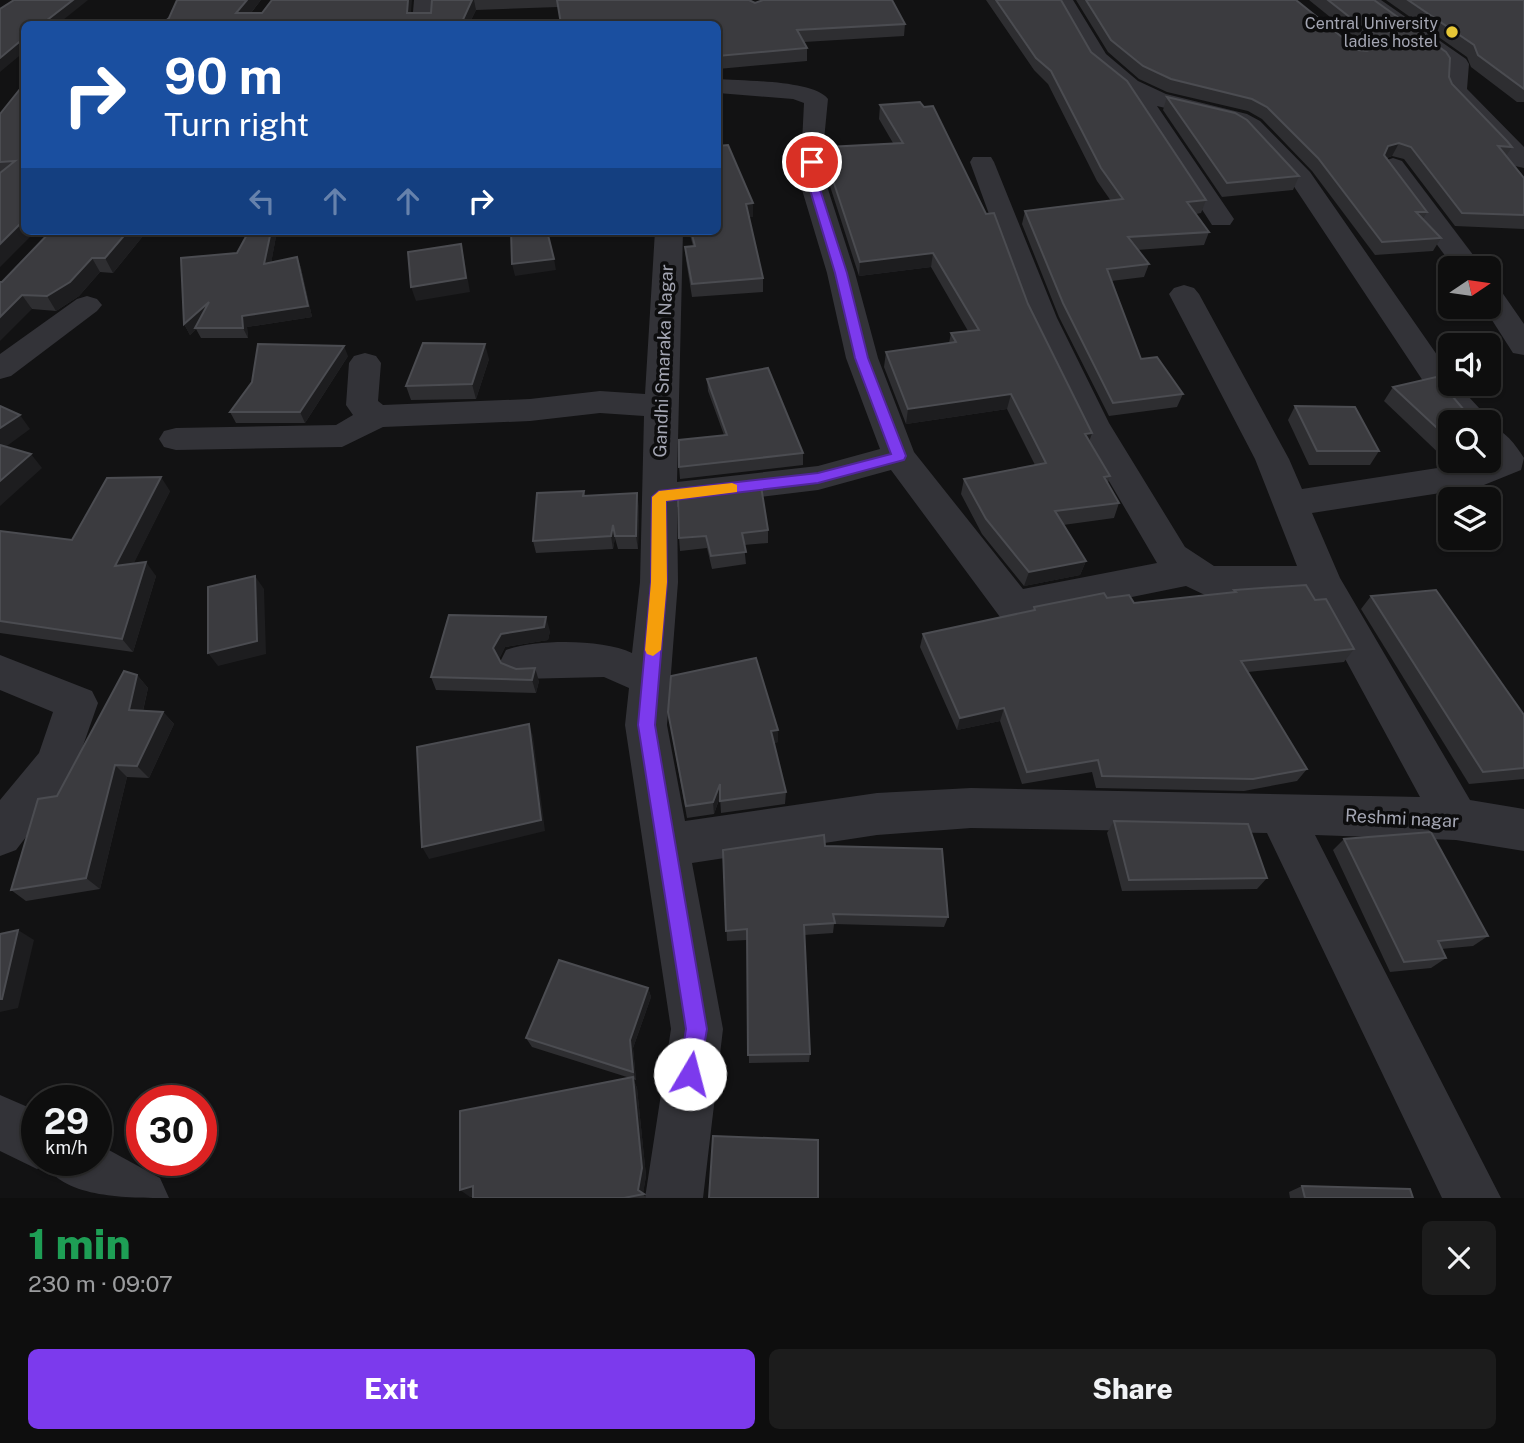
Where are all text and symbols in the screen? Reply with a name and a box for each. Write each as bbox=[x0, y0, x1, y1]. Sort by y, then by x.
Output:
place label: Central University ladies hostel bbox=[1305, 14, 1438, 51]
marker: Central University ladies hostel bbox=[1444, 24, 1460, 40]
text: 90 m bbox=[164, 47, 283, 105]
icon: right bbox=[49, 49, 140, 140]
text: Turn right bbox=[164, 106, 309, 143]
pin bbox=[782, 132, 842, 192]
icon: arrive bbox=[793, 143, 831, 181]
icon: left bbox=[243, 182, 281, 220]
icon: ahead bbox=[316, 182, 354, 220]
icon: ahead bbox=[389, 182, 427, 220]
icon: right bbox=[462, 182, 500, 220]
north arrow bbox=[1438, 256, 1502, 318]
map controls bbox=[1438, 256, 1501, 550]
street label: Gandhi Smaraka Nagar bbox=[649, 264, 677, 458]
button: sound bbox=[1438, 333, 1501, 396]
button: search bbox=[1438, 410, 1501, 473]
button: layers bbox=[1438, 487, 1501, 550]
street label: Reshmi nagar bbox=[1344, 805, 1460, 831]
position arrow bbox=[653, 1037, 727, 1111]
speed limit sign: 30 bbox=[126, 1085, 217, 1176]
text: 29 bbox=[44, 1101, 89, 1142]
text: km/h bbox=[45, 1137, 88, 1158]
text: 1 min bbox=[28, 1219, 131, 1268]
button: close bbox=[1422, 1221, 1496, 1295]
text: 230 m · 09:07 bbox=[28, 1270, 173, 1297]
button: Exit bbox=[28, 1349, 755, 1429]
button: Share bbox=[769, 1349, 1496, 1429]

